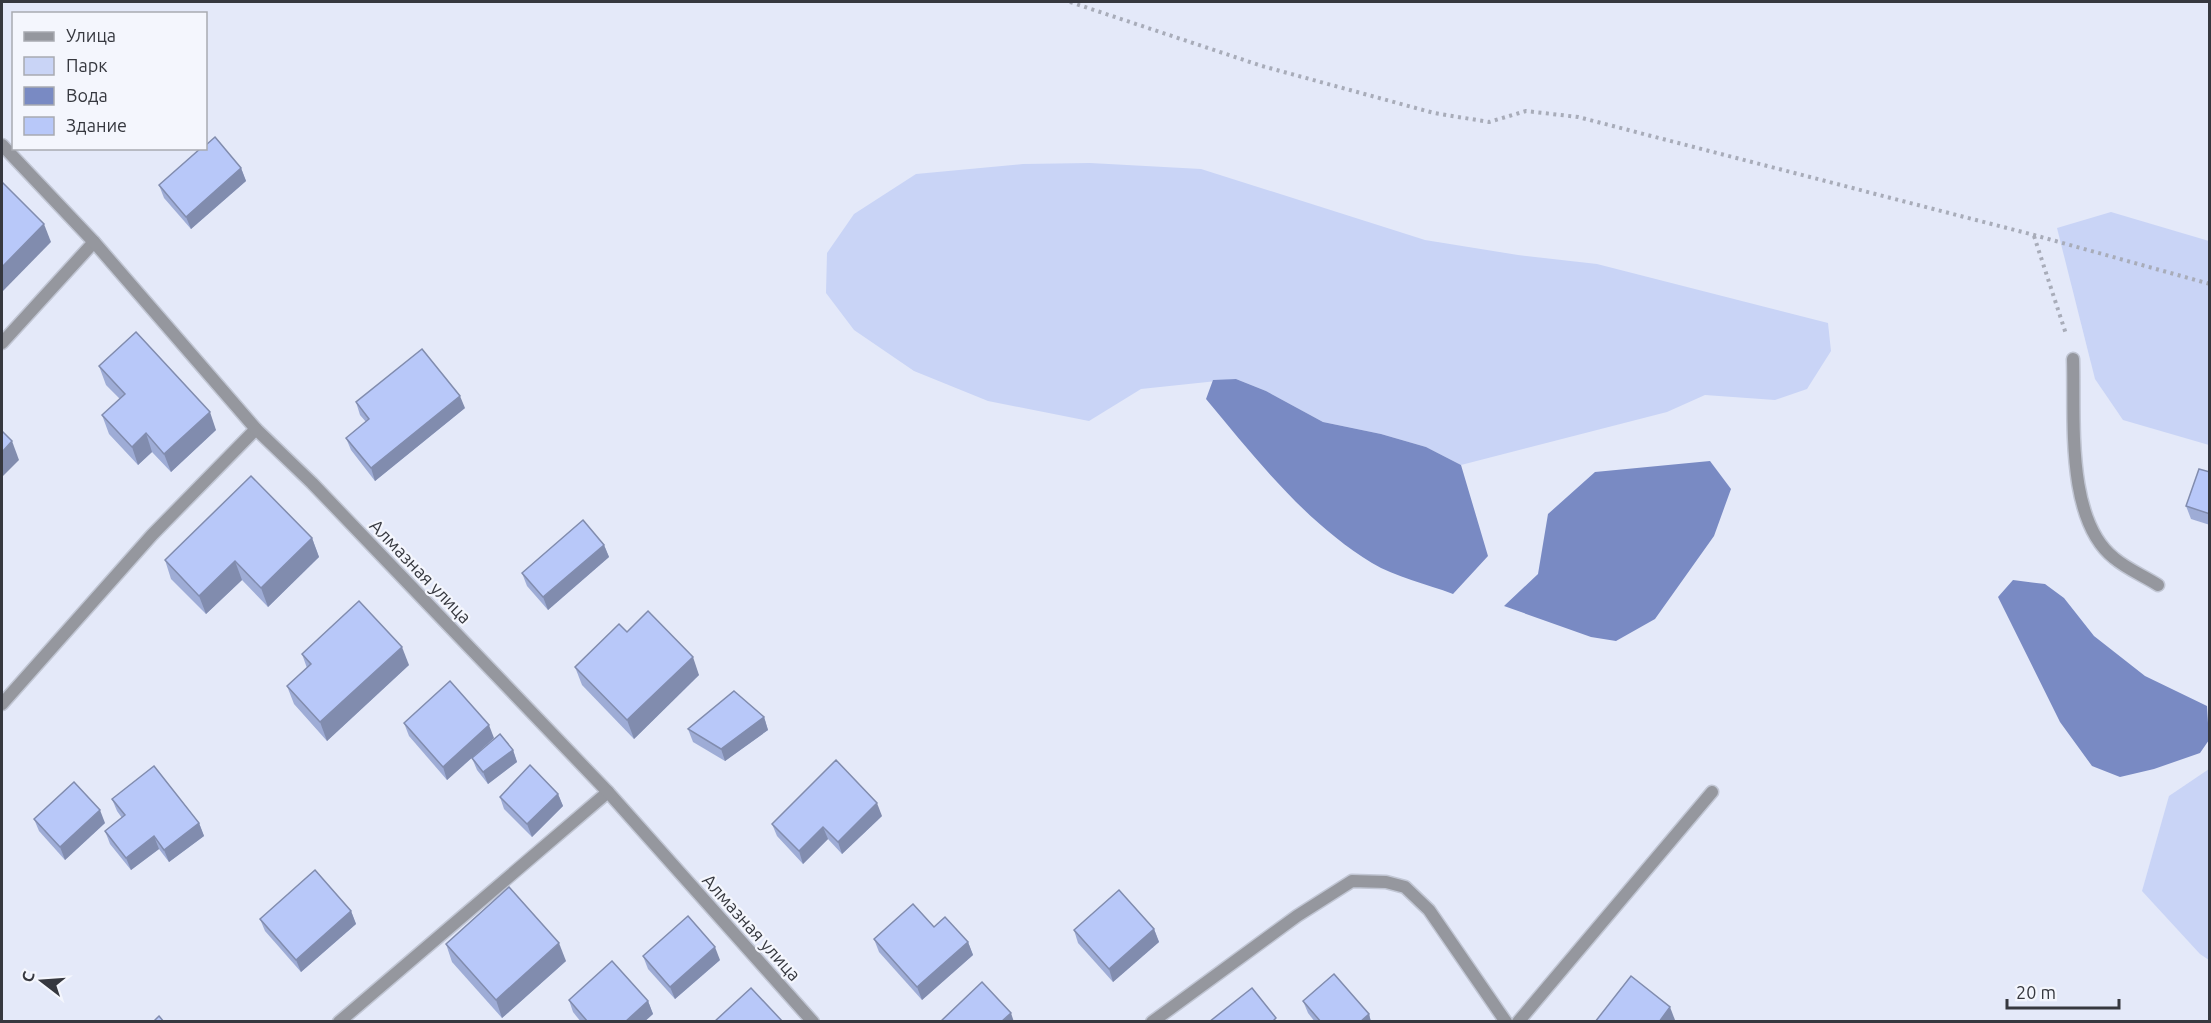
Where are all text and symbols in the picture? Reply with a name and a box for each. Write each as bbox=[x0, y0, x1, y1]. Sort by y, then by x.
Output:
legend bbox=[12, 12, 207, 150]
text: Улица bbox=[66, 25, 116, 45]
text: Парк bbox=[66, 55, 107, 75]
text: Вода bbox=[66, 85, 108, 105]
text: Здание bbox=[66, 115, 127, 135]
street label: Алмазная улица bbox=[366, 515, 476, 627]
street label: Алмазная улица bbox=[699, 870, 805, 984]
north arrow bbox=[12, 951, 72, 1011]
text: С bbox=[18, 969, 38, 984]
scale bar bbox=[2007, 972, 2120, 1010]
text: 20 m bbox=[2016, 982, 2056, 1002]

